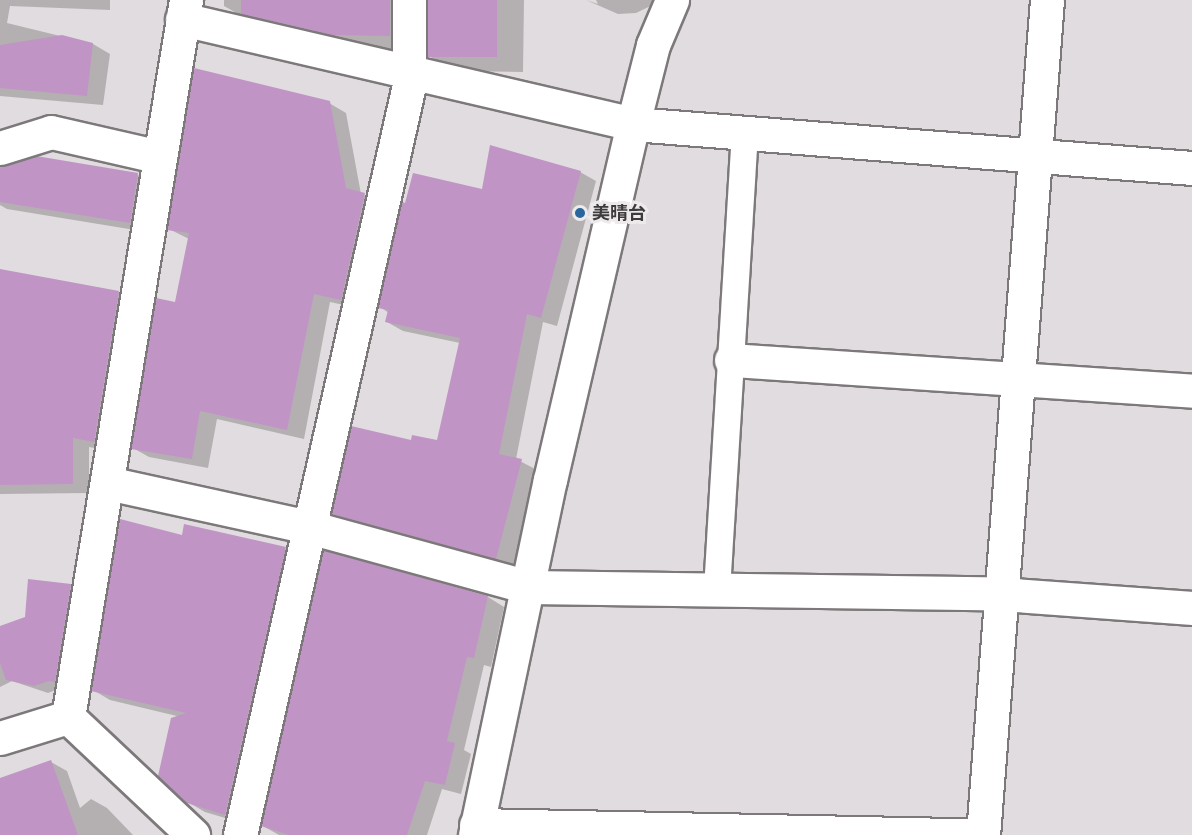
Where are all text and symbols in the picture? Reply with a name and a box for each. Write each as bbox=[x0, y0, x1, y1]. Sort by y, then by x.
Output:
place label: 美晴台 bbox=[592, 202, 646, 224]
marker: 美晴台 bbox=[573, 206, 587, 220]

